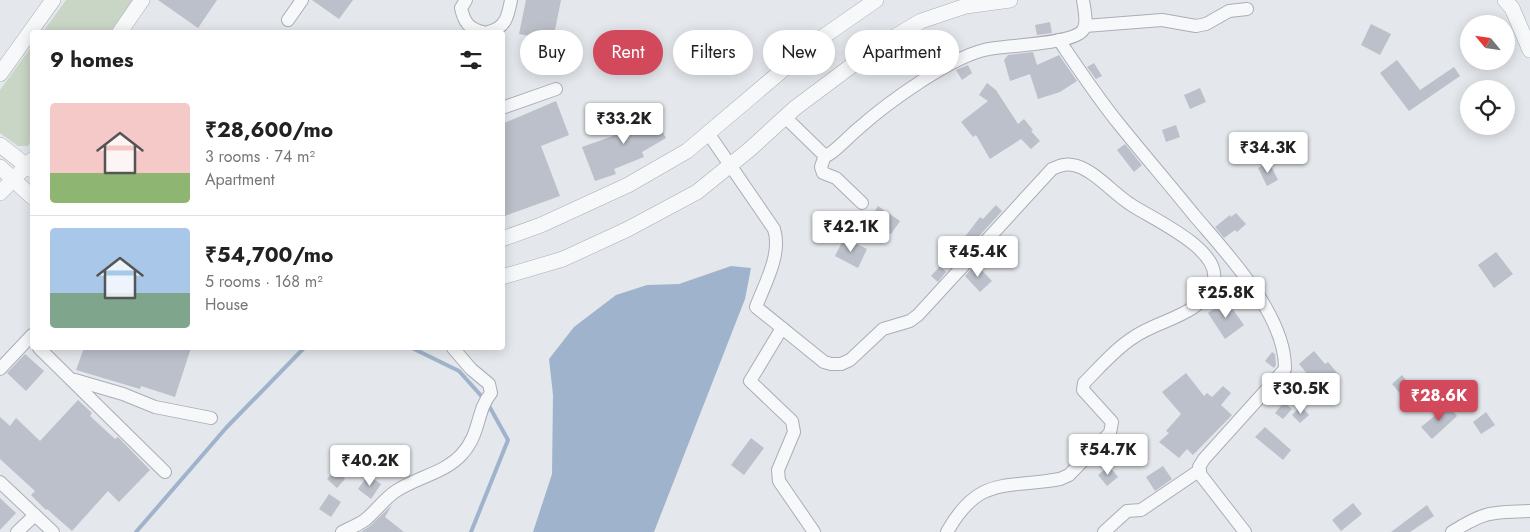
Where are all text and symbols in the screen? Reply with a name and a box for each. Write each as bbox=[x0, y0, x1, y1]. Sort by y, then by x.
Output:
north arrow bbox=[1460, 15, 1515, 70]
map controls bbox=[1460, 15, 1515, 135]
chip: Buy bbox=[520, 30, 583, 75]
chip: Rent bbox=[593, 30, 663, 75]
chip: Filters bbox=[673, 30, 753, 75]
chip: New bbox=[763, 30, 835, 75]
chip: Apartment bbox=[845, 30, 959, 75]
text: 9 homes bbox=[50, 45, 134, 75]
icon: filters bbox=[457, 46, 485, 74]
button: locate bbox=[1460, 80, 1515, 135]
pin: ₹33.2K bbox=[583, 102, 665, 145]
text: ₹33.2K bbox=[596, 107, 652, 130]
text: ₹28,600/mo bbox=[205, 115, 333, 145]
icon: home bbox=[90, 123, 150, 183]
pin: ₹34.3K bbox=[1227, 132, 1309, 174]
text: ₹34.3K bbox=[1240, 136, 1296, 159]
text: 3 rooms · 74 m² bbox=[205, 145, 315, 168]
text: Apartment bbox=[205, 168, 275, 191]
pin: ₹42.1K bbox=[810, 210, 892, 253]
text: ₹42.1K bbox=[823, 215, 879, 238]
pin: ₹45.4K bbox=[937, 236, 1019, 278]
text: ₹54,700/mo bbox=[205, 240, 333, 270]
text: ₹45.4K bbox=[949, 240, 1007, 263]
icon: home bbox=[90, 248, 150, 308]
text: 5 rooms · 168 m² bbox=[205, 270, 323, 293]
pin: ₹25.8K bbox=[1185, 276, 1267, 319]
text: ₹25.8K bbox=[1198, 281, 1254, 304]
text: House bbox=[205, 293, 248, 316]
pin: ₹30.5K bbox=[1260, 372, 1342, 415]
text: ₹30.5K bbox=[1273, 377, 1329, 400]
pin: ₹28.6K bbox=[1398, 380, 1480, 422]
text: ₹28.6K bbox=[1411, 384, 1467, 407]
pin: ₹54.7K bbox=[1067, 434, 1149, 476]
text: ₹54.7K bbox=[1080, 438, 1136, 461]
pin: ₹40.2K bbox=[329, 444, 411, 487]
text: ₹40.2K bbox=[341, 449, 399, 472]

